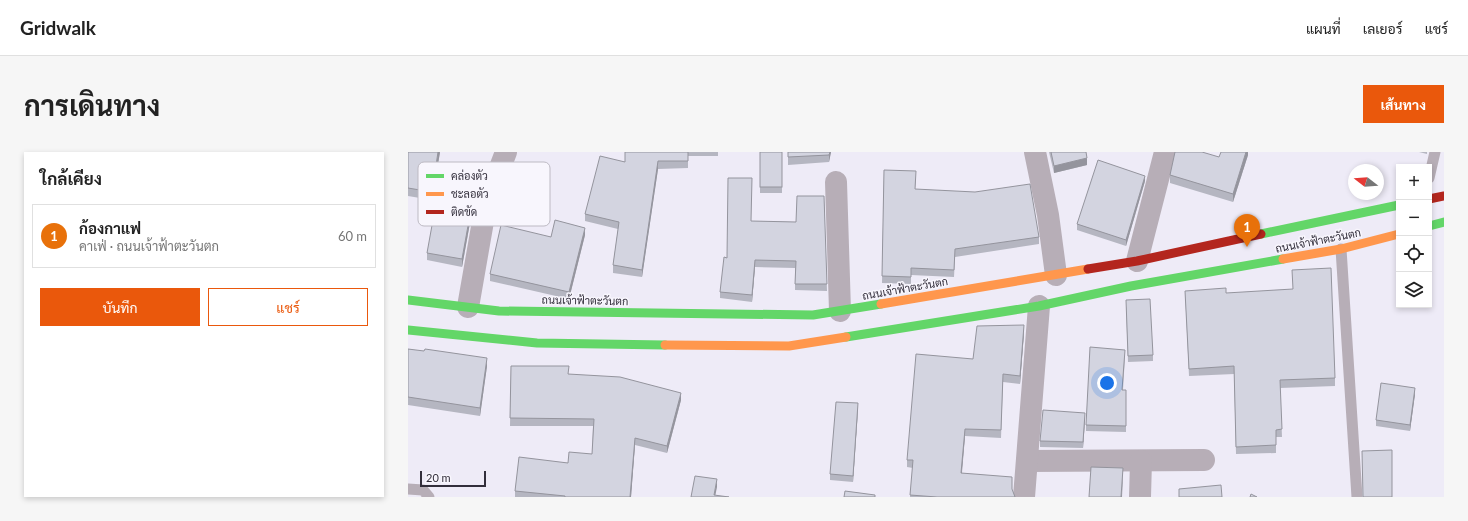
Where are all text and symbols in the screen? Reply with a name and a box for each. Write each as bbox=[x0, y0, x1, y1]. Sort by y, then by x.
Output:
text: Gridwalk bbox=[20, 16, 96, 39]
text: แผนที่ bbox=[1306, 20, 1341, 37]
text: เลเยอร์ bbox=[1363, 20, 1403, 37]
text: แชร์ bbox=[1425, 20, 1448, 37]
button: เส้นทาง bbox=[1363, 85, 1444, 123]
text: การเดินทาง bbox=[24, 88, 160, 122]
legend bbox=[418, 162, 550, 226]
north arrow bbox=[1348, 164, 1384, 200]
map controls bbox=[1396, 164, 1432, 308]
button: + bbox=[1396, 164, 1432, 200]
text: ใกล้เคียง bbox=[40, 168, 102, 189]
text: คล่องตัว bbox=[451, 169, 488, 182]
text: ชะลอตัว bbox=[451, 187, 489, 200]
button: − bbox=[1396, 200, 1432, 236]
text: ติดขัด bbox=[451, 205, 477, 218]
pin: 1 bbox=[1234, 214, 1260, 247]
text: ก้องกาแฟ bbox=[79, 219, 141, 237]
street label: ถนนเจ้าฟ้าตะวันตก bbox=[1274, 225, 1362, 255]
text: 1 bbox=[50, 228, 58, 244]
text: 60 m bbox=[338, 228, 367, 244]
button: locate bbox=[1396, 236, 1432, 272]
text: คาเฟ่ · ถนนเจ้าฟ้าตะวันตก bbox=[79, 238, 219, 254]
button: layers bbox=[1396, 272, 1432, 308]
street label: ถนนเจ้าฟ้าตะวันตก bbox=[861, 274, 949, 302]
button: บันทึก bbox=[40, 288, 200, 326]
button: แชร์ bbox=[208, 288, 368, 326]
street label: ถนนเจ้าฟ้าตะวันตก bbox=[542, 293, 628, 307]
your location bbox=[1097, 373, 1117, 393]
scale bar bbox=[420, 469, 486, 488]
text: 20 m bbox=[426, 471, 451, 484]

